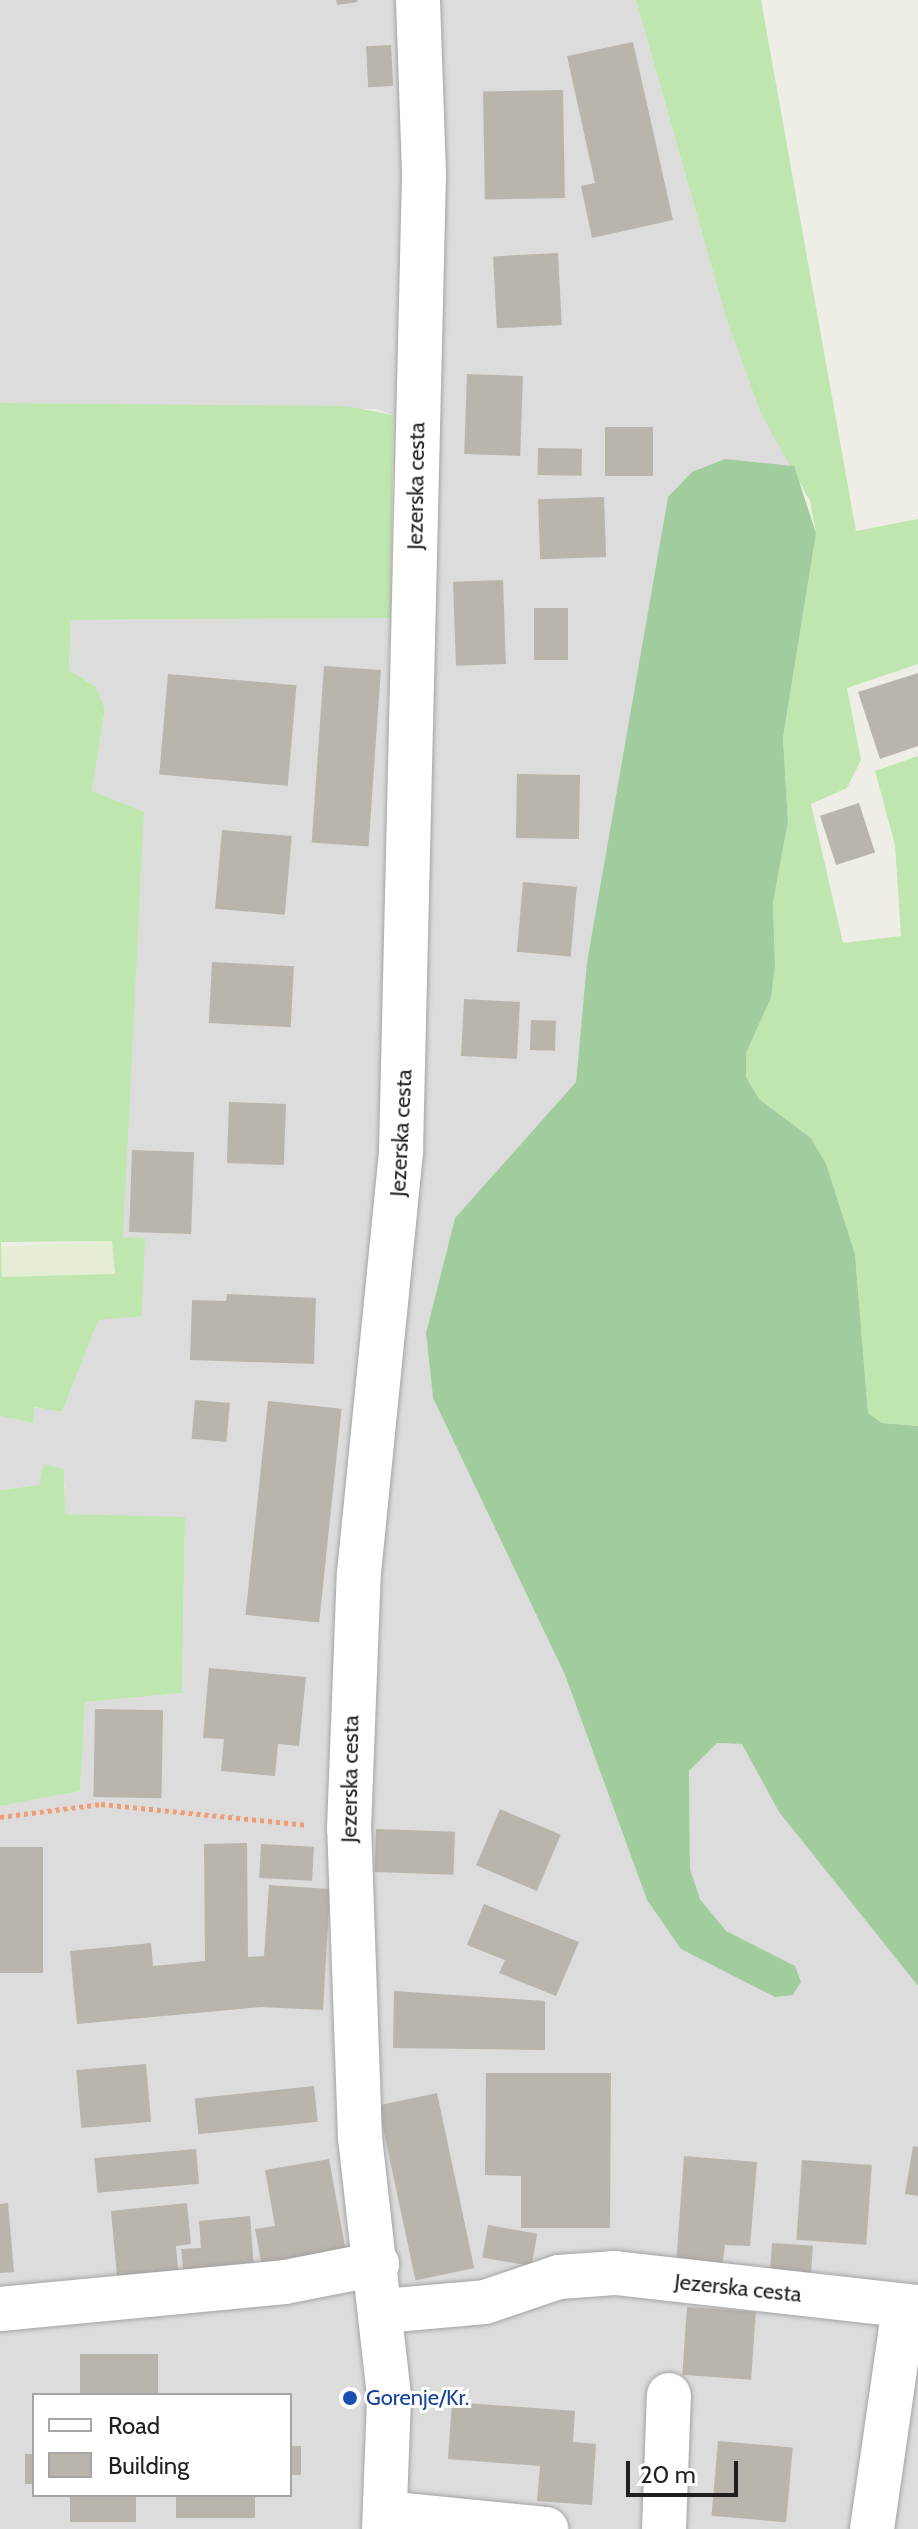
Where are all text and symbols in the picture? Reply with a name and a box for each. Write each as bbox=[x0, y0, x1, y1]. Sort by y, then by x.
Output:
street label: Jezerska cesta bbox=[402, 422, 430, 550]
street label: Jezerska cesta bbox=[384, 1069, 418, 1197]
street label: Jezerska cesta bbox=[336, 1715, 364, 1843]
street label: Jezerska cesta bbox=[673, 2268, 803, 2308]
place label: Gorenje/Kr. bbox=[366, 2385, 469, 2411]
marker: Gorenje/Kr. bbox=[341, 2389, 359, 2407]
legend bbox=[32, 2393, 292, 2497]
text: Road bbox=[108, 2411, 160, 2440]
scale bar bbox=[630, 2445, 742, 2495]
text: Building bbox=[108, 2451, 189, 2480]
text: 20 m bbox=[640, 2460, 696, 2489]

